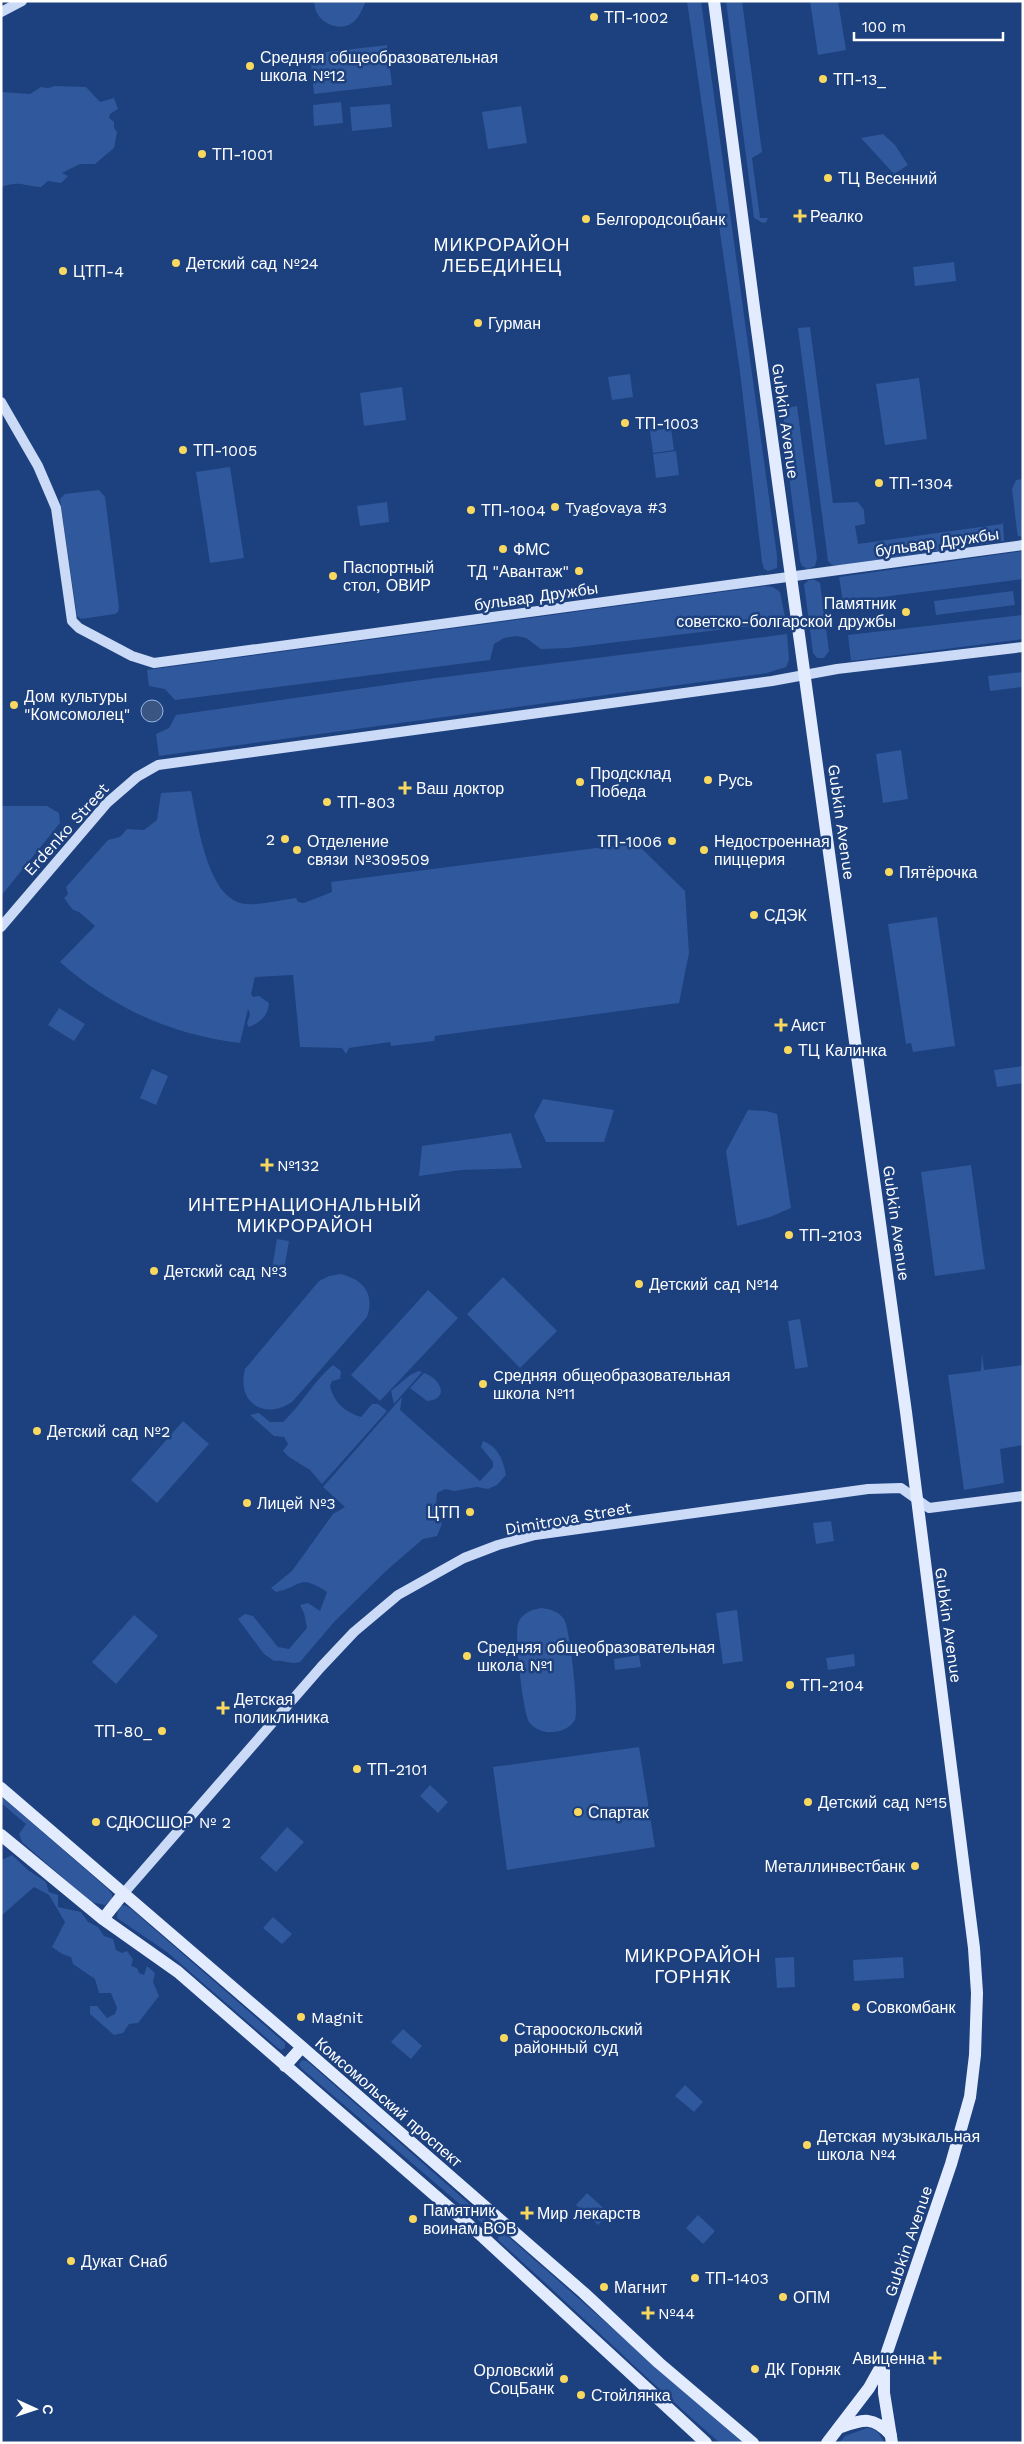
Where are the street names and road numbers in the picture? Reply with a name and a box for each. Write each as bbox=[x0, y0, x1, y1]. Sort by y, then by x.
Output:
street label: Gubkin Avenue bbox=[768, 362, 803, 480]
street label: бульвар Дружбы bbox=[874, 524, 1000, 561]
street label: бульвар Дружбы bbox=[473, 578, 599, 615]
street label: Gubkin Avenue bbox=[824, 763, 859, 881]
street label: Erdenko Street bbox=[20, 779, 113, 879]
street label: Gubkin Avenue bbox=[879, 1164, 914, 1282]
street label: Dimitrova Street bbox=[503, 1498, 633, 1539]
street label: Gubkin Avenue bbox=[931, 1566, 966, 1684]
street label: Комсомольский проспект bbox=[311, 2033, 466, 2172]
street label: Gubkin Avenue bbox=[881, 2183, 936, 2299]

